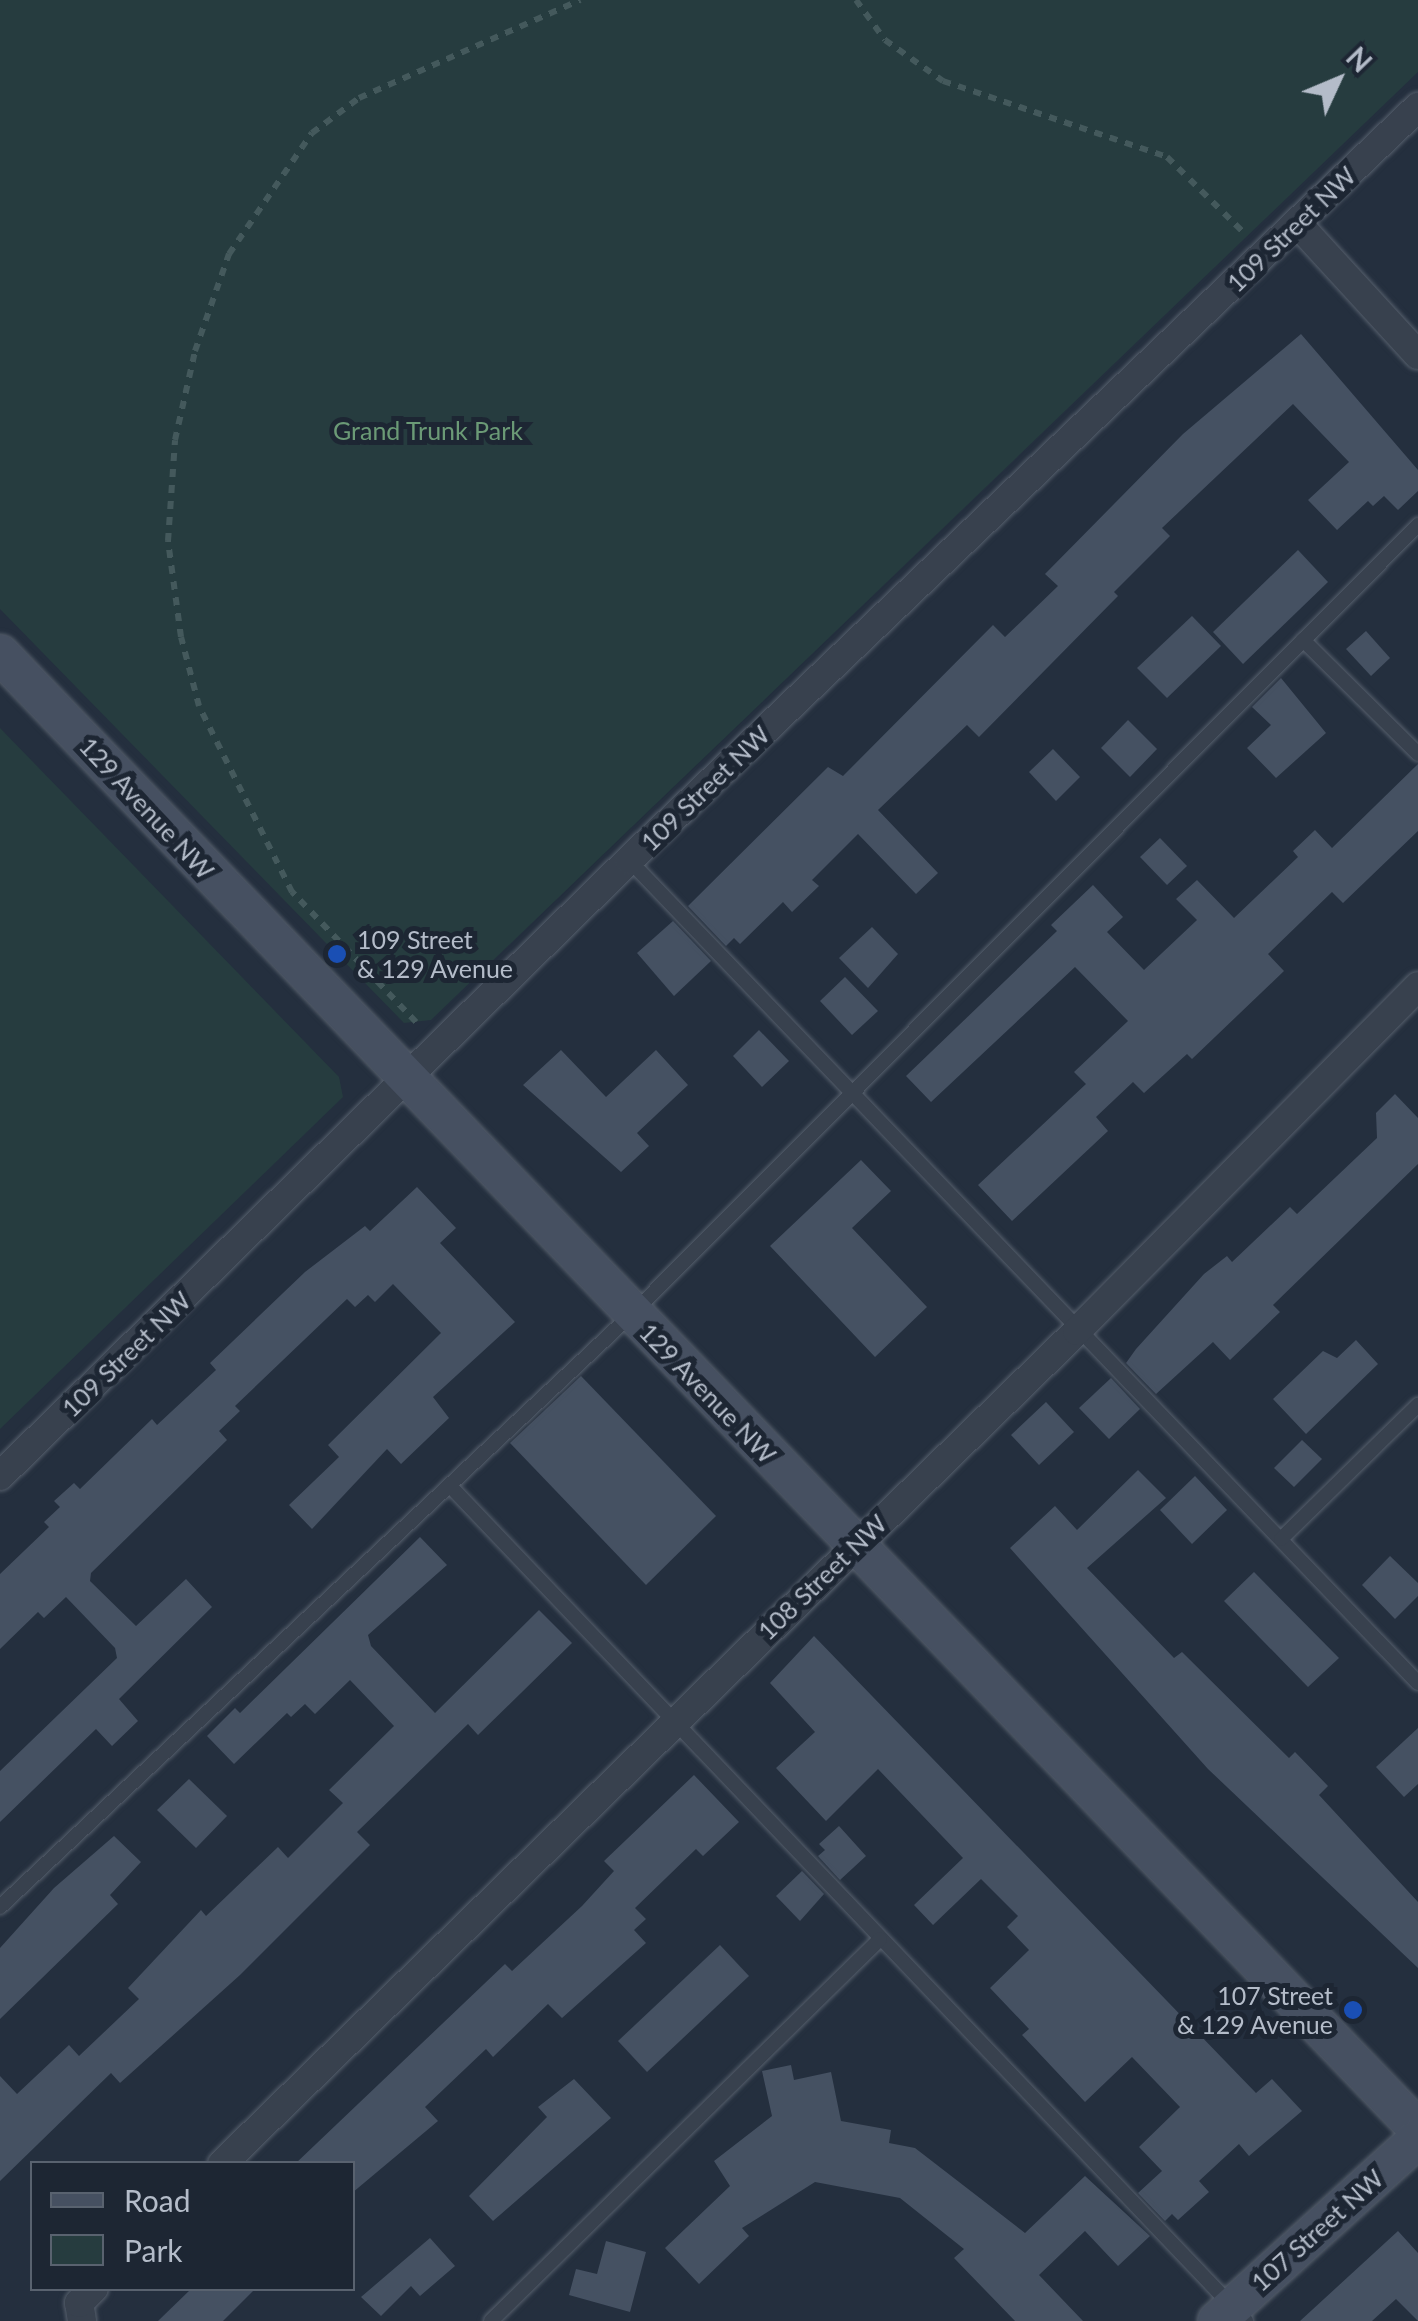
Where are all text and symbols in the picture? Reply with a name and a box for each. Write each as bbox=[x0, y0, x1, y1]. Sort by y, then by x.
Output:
north arrow bbox=[1288, 30, 1388, 130]
text: N bbox=[1340, 40, 1379, 79]
street label: 109 Street NW bbox=[1220, 160, 1362, 298]
park label: Grand Trunk Park bbox=[333, 415, 523, 445]
street label: 109 Street NW bbox=[634, 719, 776, 857]
street label: 129 Avenue NW bbox=[73, 730, 221, 886]
place label: 109 Street & 129 Avenue bbox=[357, 925, 514, 984]
marker: 109 Street & 129 Avenue bbox=[326, 943, 348, 965]
street label: 109 Street NW bbox=[55, 1285, 197, 1423]
street label: 129 Avenue NW bbox=[633, 1316, 783, 1470]
street label: 108 Street NW bbox=[751, 1508, 893, 1646]
place label: 107 Street & 129 Avenue bbox=[1176, 1981, 1333, 2040]
marker: 107 Street & 129 Avenue bbox=[1342, 1999, 1364, 2021]
legend bbox=[30, 2161, 355, 2291]
street label: 107 Street NW bbox=[1245, 2163, 1389, 2297]
text: Road bbox=[124, 2182, 191, 2218]
text: Park bbox=[124, 2232, 183, 2268]

